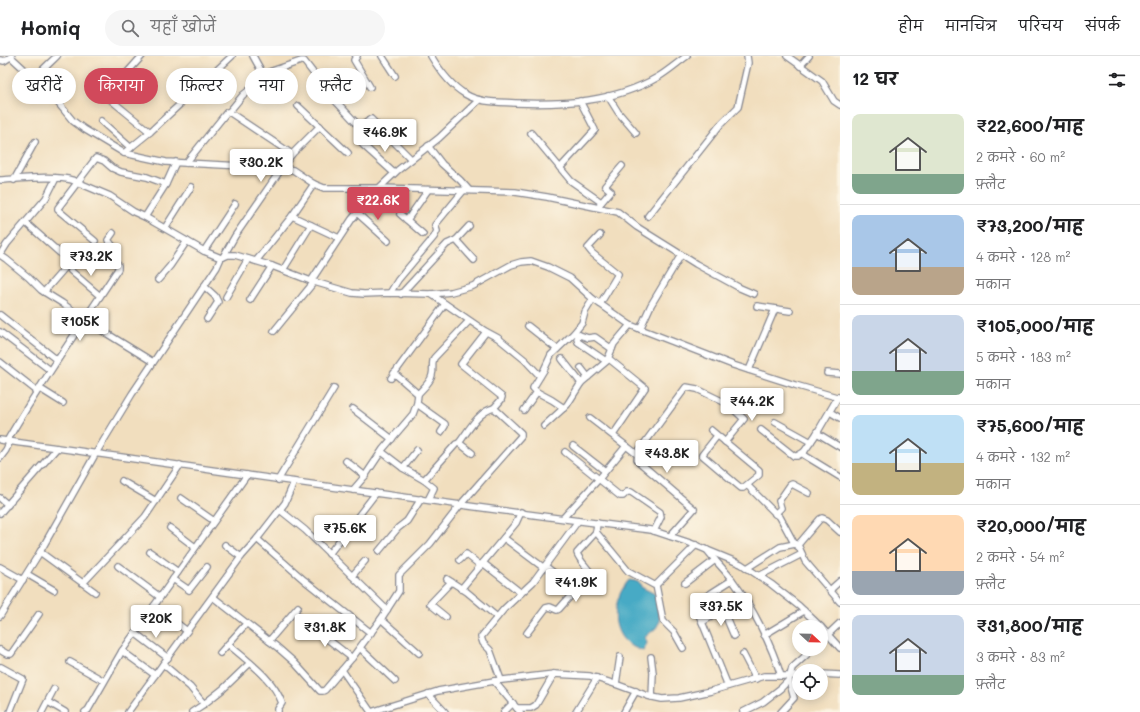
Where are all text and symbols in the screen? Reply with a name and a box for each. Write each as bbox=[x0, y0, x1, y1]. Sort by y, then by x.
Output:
search box bbox=[105, 10, 385, 46]
text: Homiq bbox=[20, 15, 81, 40]
text: यहाँ खोजें bbox=[151, 16, 216, 36]
text: होम bbox=[899, 16, 923, 35]
text: मानचित्र bbox=[945, 16, 997, 35]
text: परिचय bbox=[1019, 16, 1063, 35]
text: संपर्क bbox=[1085, 16, 1120, 35]
icon: search bbox=[119, 17, 141, 39]
text: 12 घर bbox=[852, 67, 898, 89]
chip: खरीदें bbox=[12, 68, 76, 104]
chip: किराया bbox=[84, 68, 158, 104]
chip: फ़िल्टर bbox=[166, 68, 237, 104]
chip: नया bbox=[245, 68, 298, 104]
chip: फ़्लैट bbox=[306, 68, 366, 104]
icon: filters bbox=[1106, 69, 1128, 91]
text: ₹22,600/माह bbox=[976, 114, 1083, 136]
pin: ₹46.9K bbox=[352, 119, 418, 153]
text: ₹46.9K bbox=[362, 123, 408, 140]
icon: home bbox=[884, 130, 932, 178]
text: 2 कमरे · 60 m² bbox=[976, 148, 1065, 165]
pin: ₹30.2K bbox=[228, 149, 294, 183]
text: ₹30.2K bbox=[239, 153, 283, 170]
text: फ़्लैट bbox=[976, 175, 1006, 192]
pin: ₹22.6K bbox=[345, 187, 411, 221]
text: ₹22.6K bbox=[356, 191, 400, 208]
text: ₹73,200/माह bbox=[976, 214, 1083, 236]
icon: home bbox=[884, 231, 932, 279]
pin: ₹73.2K bbox=[58, 243, 124, 277]
text: ₹73.2K bbox=[69, 247, 113, 264]
text: 4 कमरे · 128 m² bbox=[976, 248, 1070, 265]
text: मकान bbox=[976, 275, 1010, 292]
pin: ₹105K bbox=[52, 308, 108, 342]
text: ₹105K bbox=[61, 312, 99, 329]
text: ₹105,000/माह bbox=[976, 314, 1093, 336]
icon: home bbox=[884, 331, 932, 379]
text: 5 कमरे · 183 m² bbox=[976, 348, 1071, 365]
text: मकान bbox=[976, 375, 1010, 392]
pin: ₹44.2K bbox=[719, 388, 785, 422]
text: ₹44.2K bbox=[730, 392, 774, 409]
text: ₹75,600/माह bbox=[976, 414, 1084, 436]
icon: home bbox=[884, 431, 932, 479]
pin: ₹43.8K bbox=[634, 440, 700, 474]
text: ₹43.8K bbox=[644, 444, 690, 461]
text: 4 कमरे · 132 m² bbox=[976, 448, 1070, 465]
text: मकान bbox=[976, 475, 1010, 492]
text: ₹20,000/माह bbox=[976, 514, 1086, 536]
pin: ₹75.6K bbox=[312, 515, 378, 549]
text: ₹75.6K bbox=[323, 519, 367, 536]
icon: home bbox=[884, 531, 932, 579]
text: 2 कमरे · 54 m² bbox=[976, 548, 1064, 565]
pin: ₹41.9K bbox=[543, 569, 609, 603]
text: ₹41.9K bbox=[555, 573, 597, 590]
text: फ़्लैट bbox=[976, 575, 1006, 592]
pin: ₹37.5K bbox=[688, 593, 754, 627]
text: ₹37.5K bbox=[699, 597, 743, 614]
pin: ₹20K bbox=[132, 605, 180, 639]
text: ₹20K bbox=[140, 609, 172, 626]
pin: ₹31.8K bbox=[292, 614, 358, 648]
text: ₹31,800/माह bbox=[976, 614, 1082, 636]
text: ₹31.8K bbox=[304, 618, 346, 635]
north arrow bbox=[792, 620, 828, 656]
map controls bbox=[792, 620, 828, 700]
icon: home bbox=[884, 631, 932, 679]
text: 3 कमरे · 83 m² bbox=[976, 648, 1065, 665]
button: locate bbox=[792, 664, 828, 700]
text: फ़्लैट bbox=[976, 675, 1006, 692]

